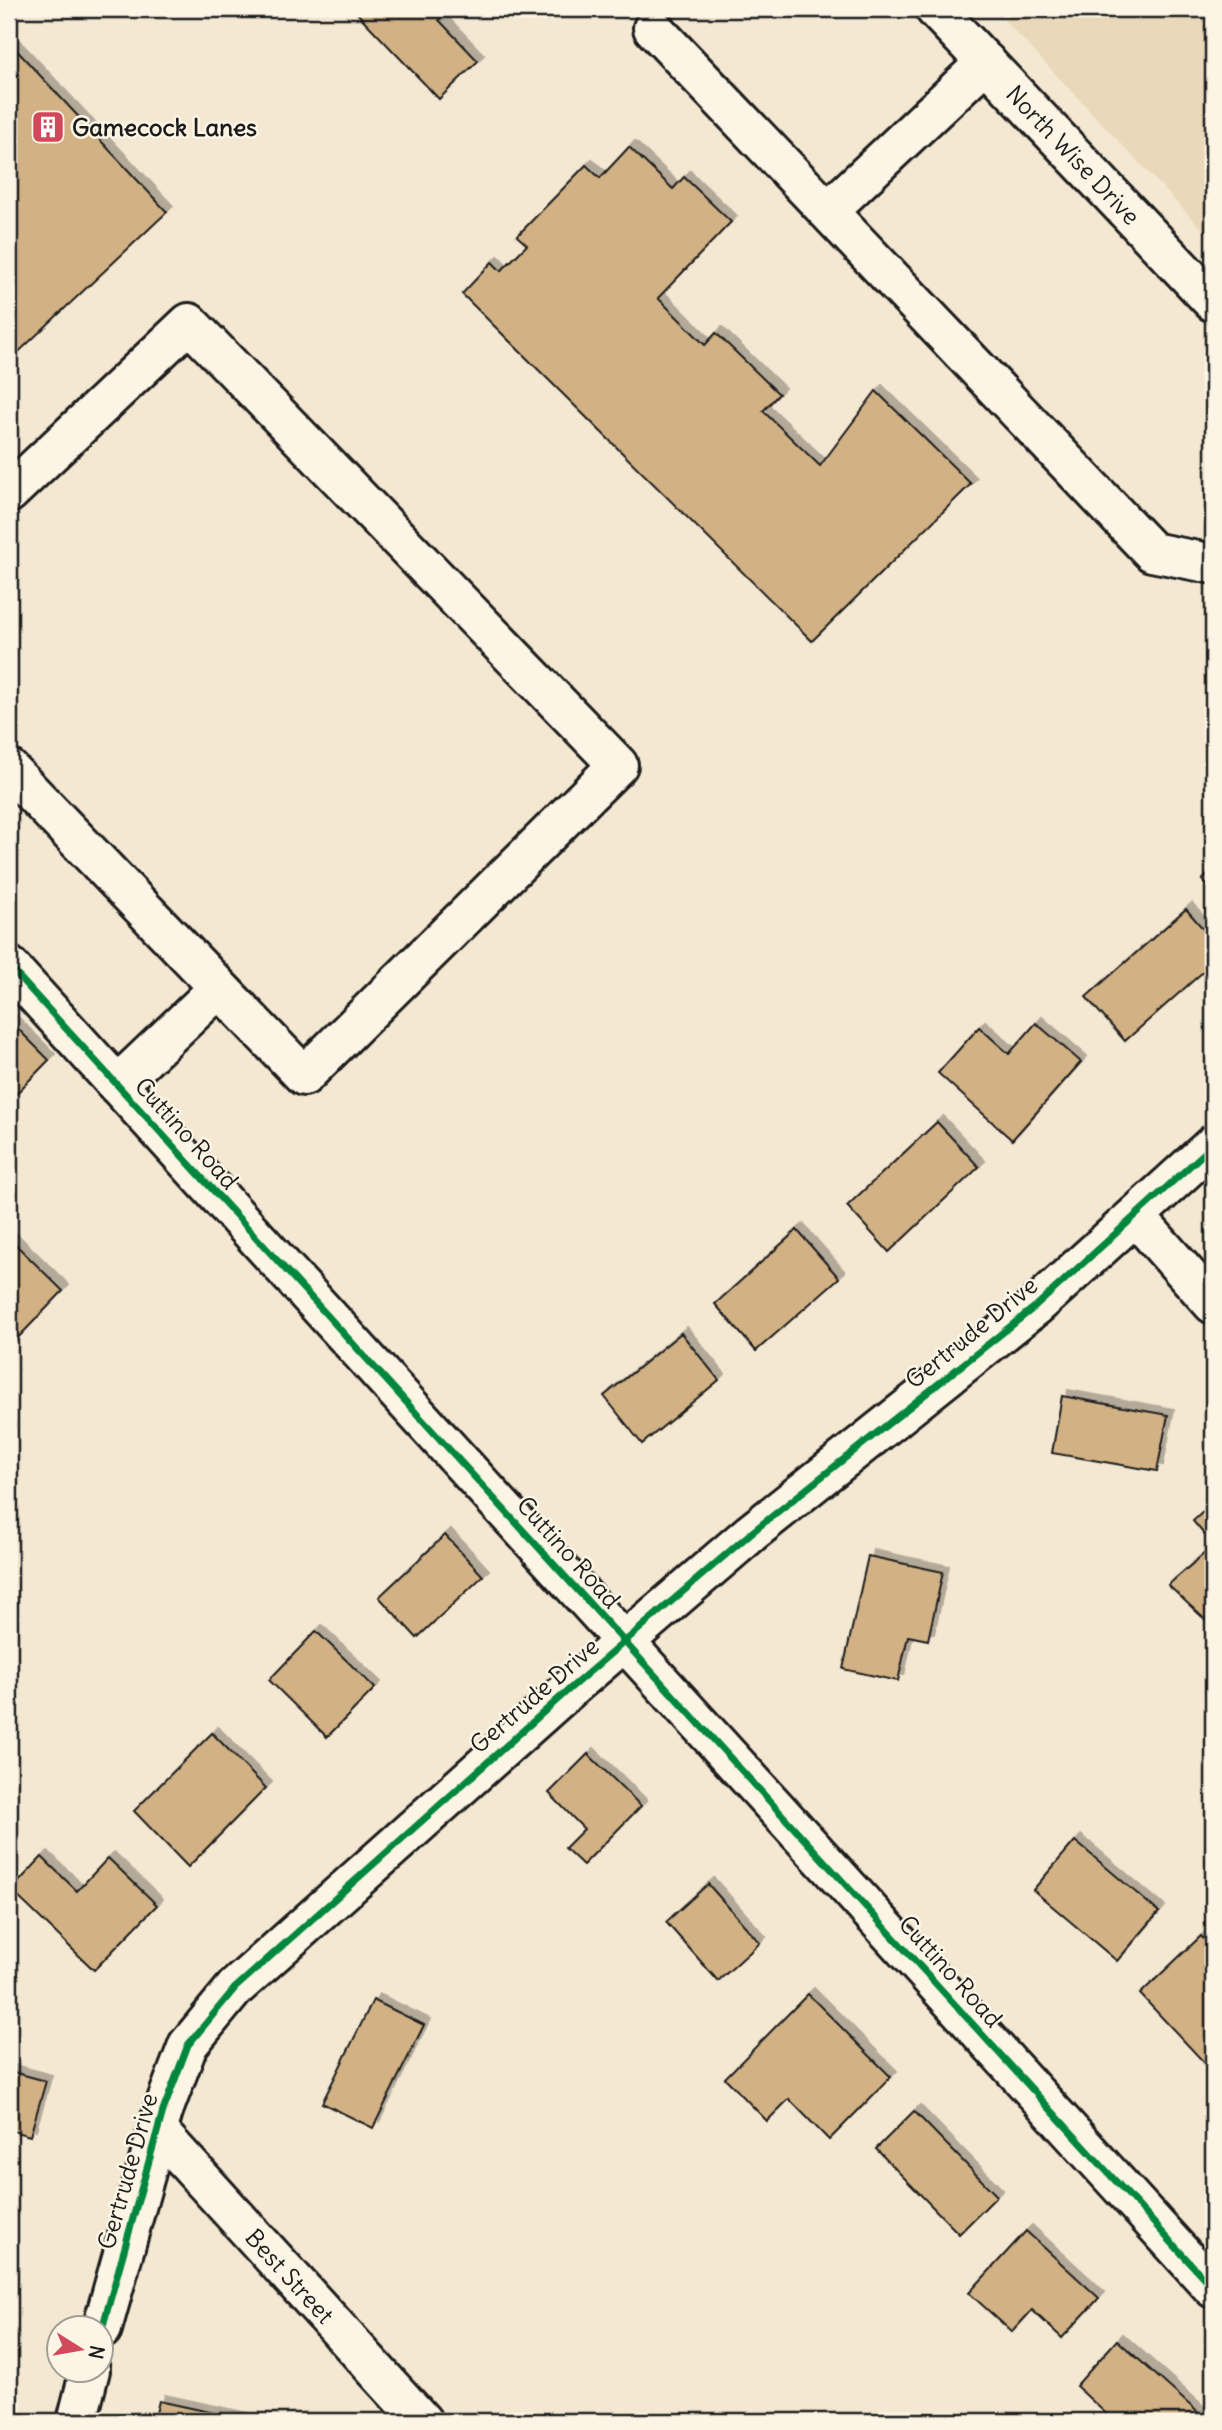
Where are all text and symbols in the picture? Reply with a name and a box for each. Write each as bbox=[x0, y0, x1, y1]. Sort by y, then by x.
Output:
street label: North Wise Drive bbox=[1000, 79, 1146, 231]
building icon: Gamecock Lanes bbox=[29, 108, 67, 146]
place label: Gamecock Lanes bbox=[72, 112, 257, 142]
street label: Cuttino Road bbox=[129, 1071, 245, 1195]
street label: Gertrude Drive bbox=[899, 1270, 1043, 1394]
street label: Cuttino Road bbox=[511, 1490, 627, 1614]
street label: Gertrude Drive bbox=[463, 1631, 605, 1759]
street label: Cuttino Road bbox=[893, 1909, 1009, 2033]
street label: Gertrude Drive bbox=[90, 2089, 164, 2253]
street label: Best Street bbox=[239, 2222, 341, 2329]
north arrow bbox=[46, 2314, 116, 2384]
text: N bbox=[84, 2344, 110, 2361]

